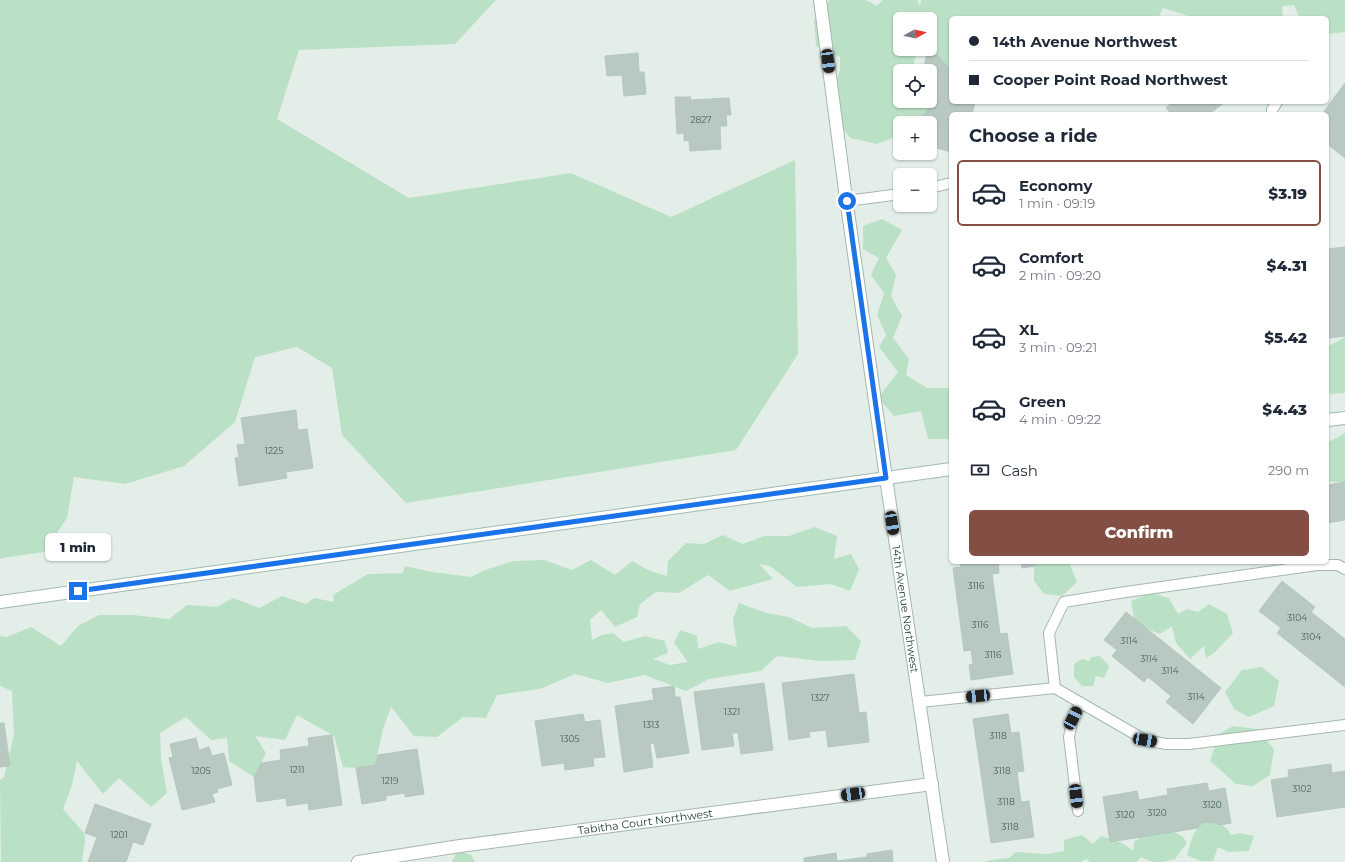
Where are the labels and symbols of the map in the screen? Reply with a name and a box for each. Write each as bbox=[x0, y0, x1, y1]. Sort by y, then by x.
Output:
north arrow bbox=[893, 12, 937, 56]
car bbox=[821, 48, 835, 74]
house number: 2827 bbox=[690, 114, 712, 125]
route start bbox=[838, 192, 856, 210]
house number: 1225 bbox=[265, 445, 283, 456]
car bbox=[884, 510, 900, 536]
callout: 1 min bbox=[45, 533, 111, 561]
street label: 14th Avenue Northwest bbox=[889, 544, 922, 674]
house number: 3116 bbox=[967, 580, 985, 591]
route end bbox=[69, 582, 87, 600]
house number: 3104 bbox=[1287, 612, 1307, 623]
house number: 3116 bbox=[971, 619, 989, 630]
house number: 3104 bbox=[1301, 631, 1321, 642]
house number: 3114 bbox=[1120, 635, 1138, 646]
house number: 3116 bbox=[984, 649, 1002, 660]
house number: 3114 bbox=[1140, 653, 1158, 664]
house number: 3114 bbox=[1161, 665, 1179, 676]
car bbox=[966, 689, 990, 703]
house number: 3114 bbox=[1187, 691, 1205, 702]
house number: 1327 bbox=[811, 692, 829, 703]
car bbox=[1062, 705, 1084, 731]
house number: 1321 bbox=[724, 706, 740, 717]
house number: 1313 bbox=[643, 719, 659, 730]
house number: 3118 bbox=[989, 730, 1007, 741]
car bbox=[1132, 732, 1158, 748]
house number: 1305 bbox=[560, 733, 580, 744]
house number: 1211 bbox=[290, 764, 304, 775]
house number: 1205 bbox=[191, 765, 211, 776]
house number: 3118 bbox=[993, 765, 1011, 776]
house number: 1219 bbox=[381, 775, 399, 786]
car bbox=[1069, 783, 1083, 809]
house number: 3102 bbox=[1292, 783, 1312, 794]
car bbox=[840, 786, 866, 802]
house number: 3118 bbox=[997, 796, 1015, 807]
house number: 3120 bbox=[1202, 799, 1222, 810]
street label: Tabitha Court Northwest bbox=[577, 806, 714, 837]
house number: 3120 bbox=[1147, 807, 1167, 818]
house number: 3120 bbox=[1115, 809, 1135, 820]
house number: 3118 bbox=[1001, 821, 1019, 832]
house number: 1201 bbox=[110, 829, 128, 840]

